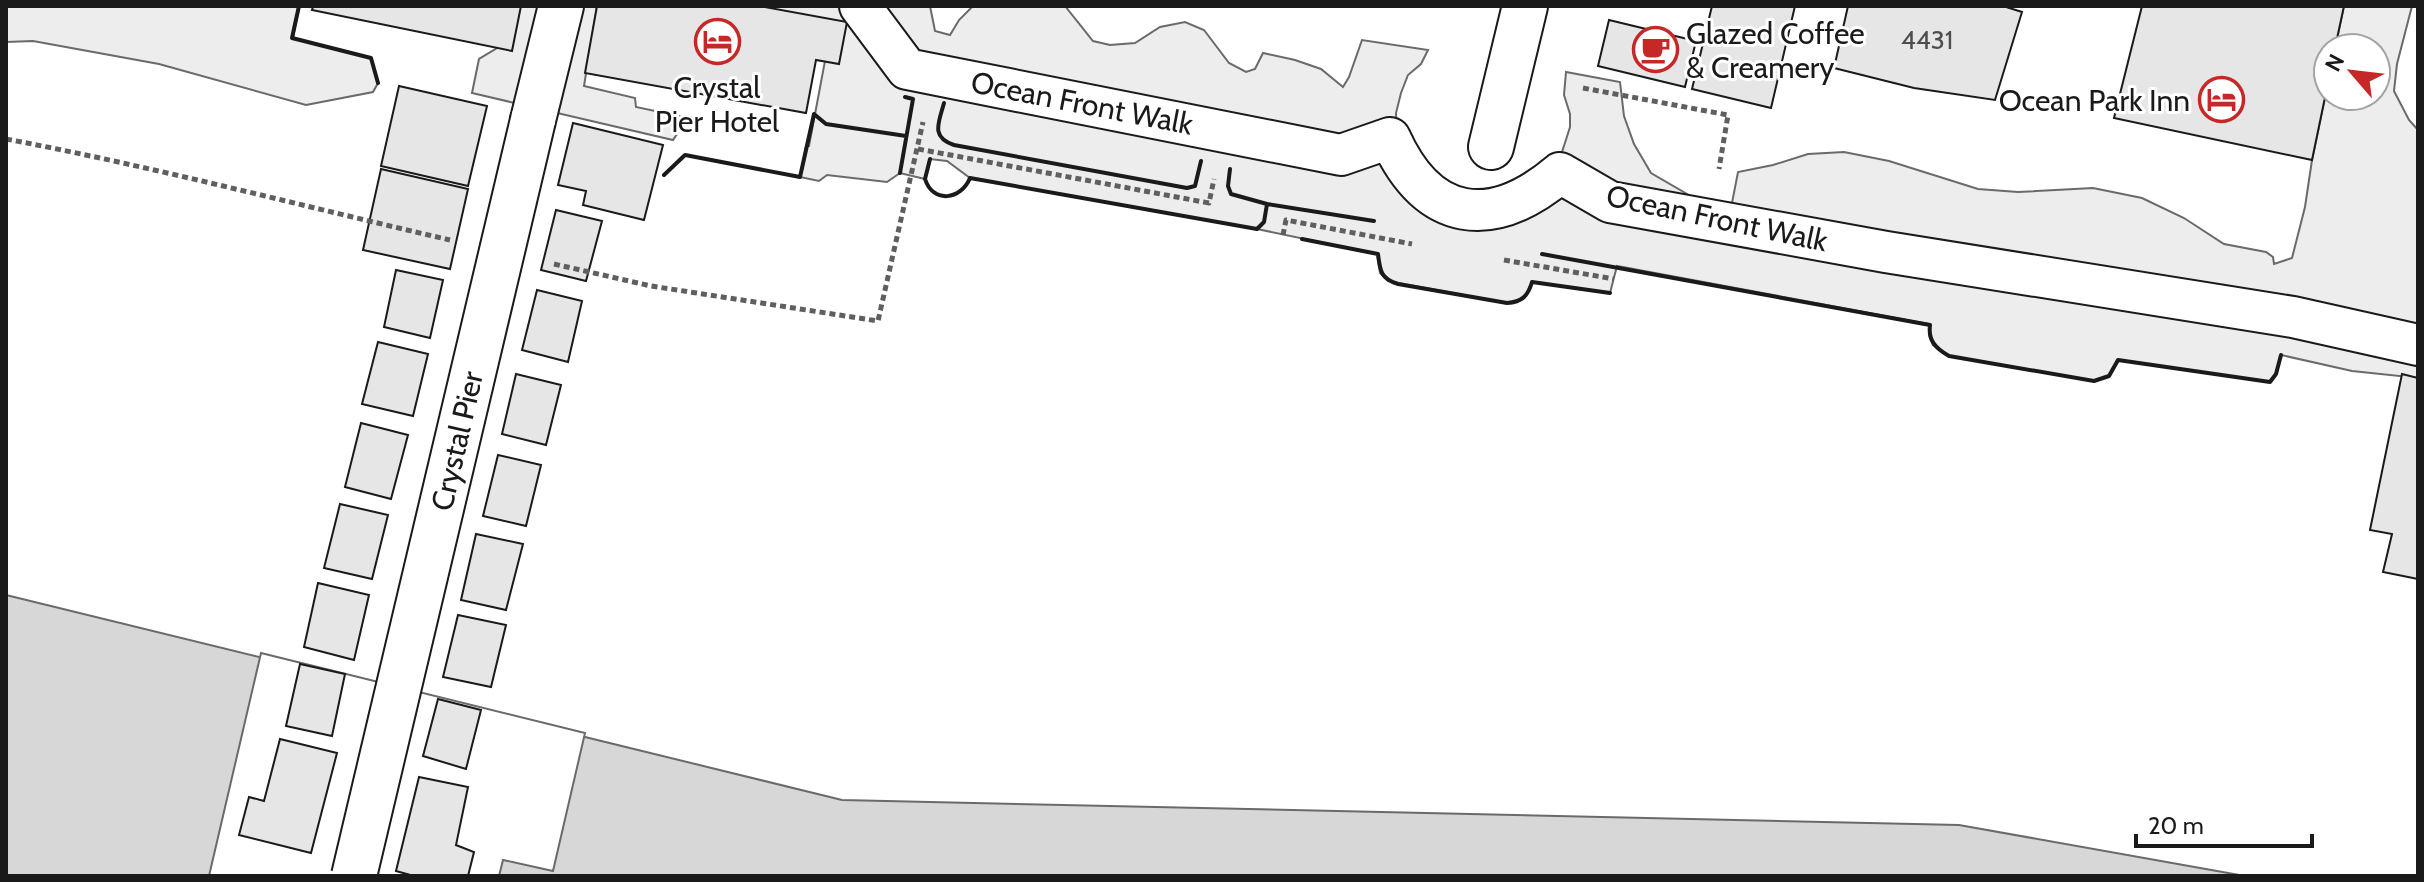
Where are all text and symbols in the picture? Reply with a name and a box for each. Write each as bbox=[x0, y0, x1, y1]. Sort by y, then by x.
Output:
place label: Glazed Coffee & Creamery bbox=[1686, 15, 1865, 86]
hotel icon: Crystal Pier Hotel bbox=[693, 17, 741, 65]
house number: 4431 bbox=[1901, 24, 1953, 56]
cafe icon: Glazed Coffee & Creamery bbox=[1631, 26, 1679, 74]
north arrow bbox=[2312, 32, 2392, 112]
text: N bbox=[2319, 50, 2350, 76]
street label: Ocean Front Walk bbox=[968, 63, 1197, 143]
place label: Crystal Pier Hotel bbox=[655, 69, 779, 140]
hotel icon: Ocean Park Inn bbox=[2197, 76, 2245, 124]
place label: Ocean Park Inn bbox=[1999, 82, 2190, 119]
street label: Ocean Front Walk bbox=[1603, 177, 1831, 260]
street label: Crystal Pier bbox=[423, 367, 491, 514]
scale bar bbox=[2136, 798, 2312, 848]
text: 20 m bbox=[2148, 811, 2204, 840]

